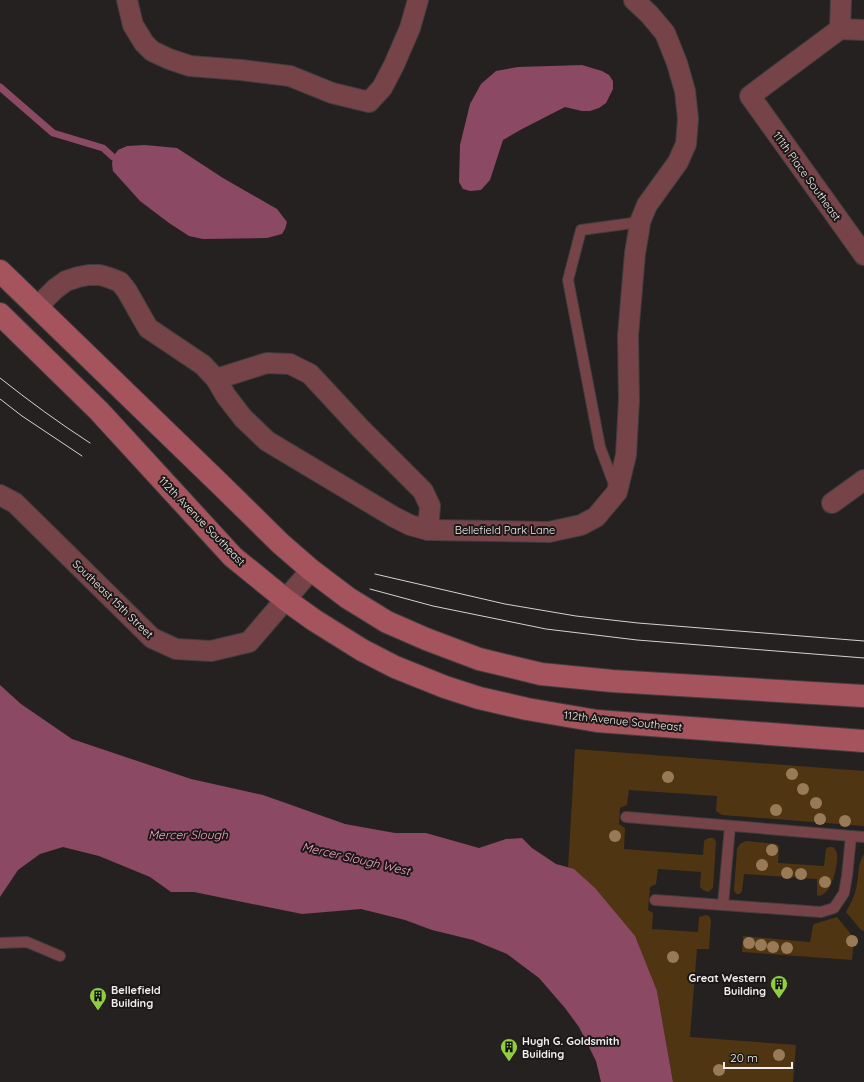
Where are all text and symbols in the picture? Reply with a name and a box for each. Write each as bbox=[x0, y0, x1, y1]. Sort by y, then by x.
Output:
street label: 111th Place Southeast bbox=[770, 129, 844, 224]
street label: 112th Avenue Southeast bbox=[156, 473, 248, 569]
street label: Bellefield Park Lane bbox=[455, 523, 555, 537]
street label: Southeast 15th Street bbox=[70, 557, 157, 641]
street label: 112th Avenue Southeast bbox=[563, 708, 683, 734]
water label: Mercer Slough bbox=[148, 827, 228, 842]
water label: Mercer Slough West bbox=[300, 839, 414, 879]
place label: Great Western Building bbox=[689, 971, 766, 998]
building icon: Great Western Building bbox=[769, 974, 789, 999]
place label: Bellefield Building bbox=[111, 983, 161, 1010]
building icon: Bellefield Building bbox=[88, 986, 108, 1011]
place label: Hugh G. Goldsmith Building bbox=[522, 1034, 620, 1061]
building icon: Hugh G. Goldsmith Building bbox=[499, 1037, 519, 1062]
scale bar bbox=[724, 1044, 792, 1070]
text: 20 m bbox=[730, 1050, 758, 1065]

